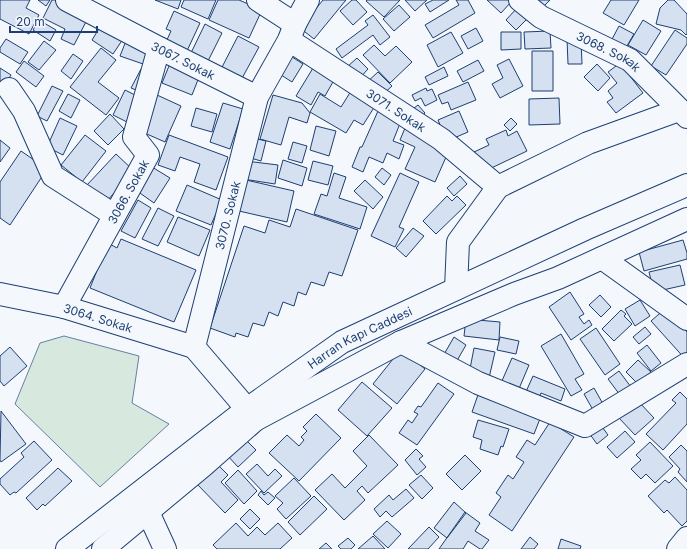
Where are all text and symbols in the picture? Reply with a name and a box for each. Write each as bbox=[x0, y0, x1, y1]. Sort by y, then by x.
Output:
scale bar bbox=[10, 8, 97, 34]
text: 20 m bbox=[16, 14, 45, 29]
street label: 3068. Sokak bbox=[574, 28, 645, 75]
street label: 3067. Sokak bbox=[149, 38, 218, 83]
street label: 3071. Sokak bbox=[364, 85, 429, 135]
street label: 3066. Sokak bbox=[104, 156, 152, 226]
street label: 3070. Sokak bbox=[211, 179, 243, 251]
street label: 3064. Sokak bbox=[62, 300, 135, 335]
street label: Harran Kapı Caddesi bbox=[304, 303, 414, 372]

